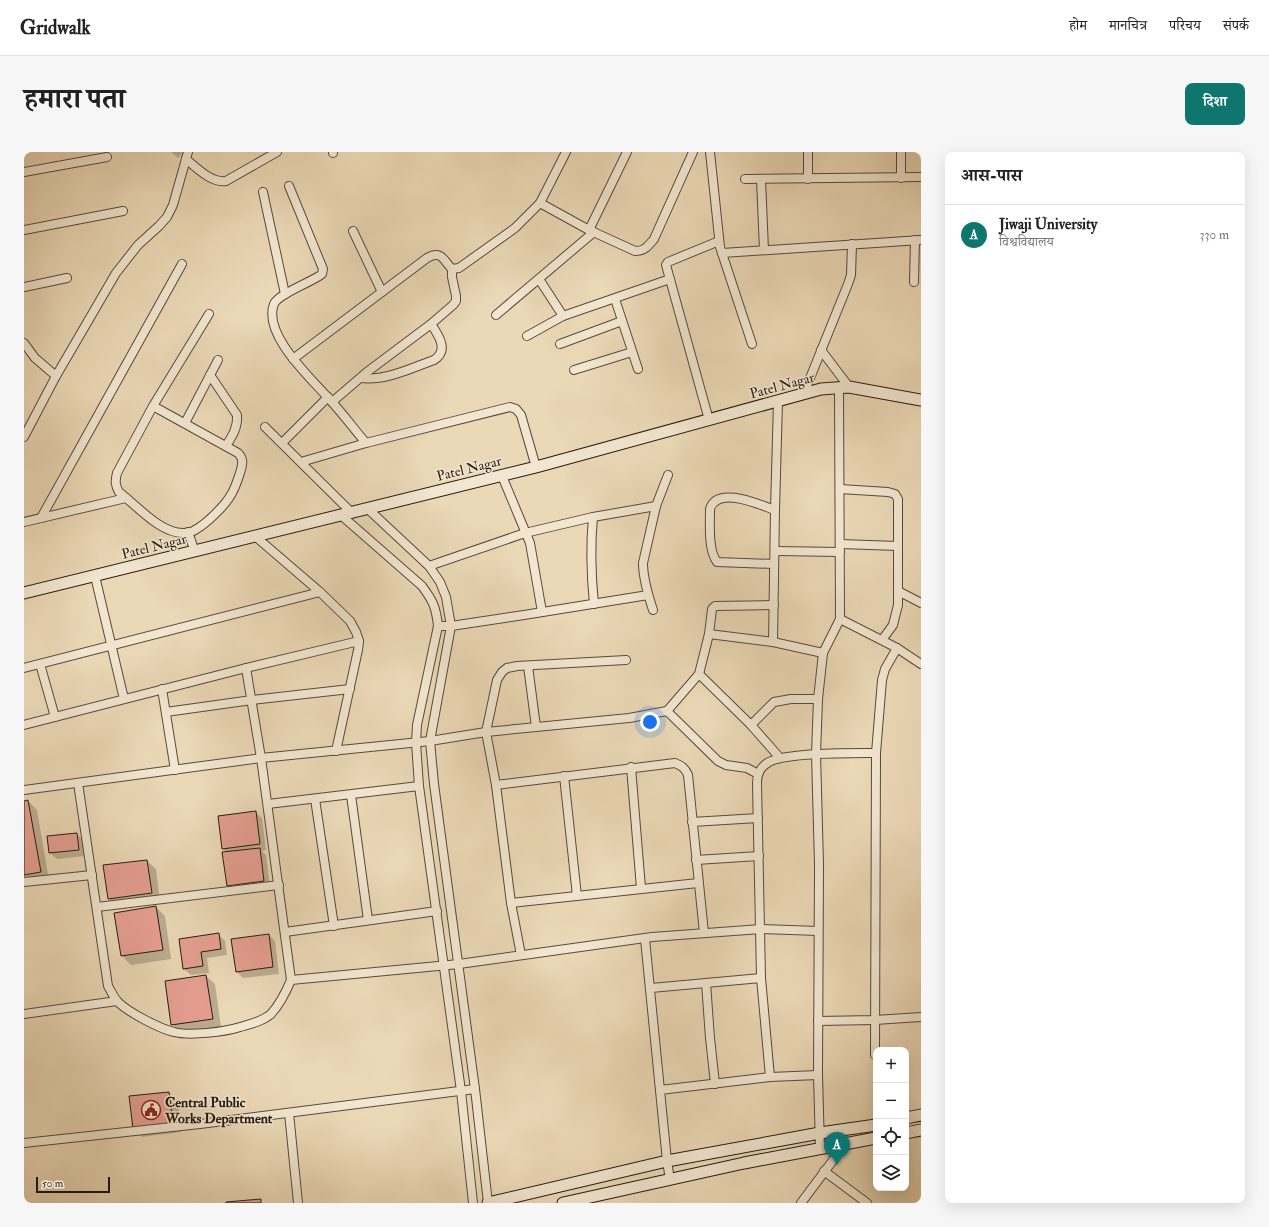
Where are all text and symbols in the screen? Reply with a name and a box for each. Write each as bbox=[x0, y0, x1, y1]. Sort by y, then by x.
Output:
text: Gridwalk bbox=[20, 16, 91, 40]
text: होम bbox=[1069, 17, 1087, 34]
text: मानचित्र bbox=[1109, 17, 1147, 34]
text: परिचय bbox=[1169, 17, 1201, 34]
text: संपर्क bbox=[1223, 17, 1249, 34]
text: हमारा पता bbox=[24, 82, 125, 117]
button: दिशा bbox=[1185, 83, 1245, 125]
text: आस-पास bbox=[961, 165, 1022, 186]
text: Jiwaji University bbox=[999, 215, 1097, 234]
text: A bbox=[970, 227, 978, 243]
text: 330 m bbox=[1200, 227, 1229, 243]
text: विश्वविद्यालय bbox=[999, 234, 1054, 250]
street label: Patel Nagar bbox=[748, 368, 817, 402]
street label: Patel Nagar bbox=[435, 452, 504, 485]
street label: Patel Nagar bbox=[120, 530, 189, 563]
your location bbox=[640, 712, 660, 732]
map controls bbox=[873, 1047, 909, 1191]
button: + bbox=[873, 1047, 909, 1083]
button: − bbox=[873, 1083, 909, 1119]
place label: Central Public Works Department bbox=[164, 1094, 273, 1128]
public building icon: Central Public Works Department bbox=[140, 1099, 162, 1121]
button: locate bbox=[873, 1119, 909, 1155]
pin: A bbox=[824, 1132, 850, 1165]
button: layers bbox=[873, 1155, 909, 1191]
scale bar bbox=[36, 1175, 110, 1194]
text: 50 m bbox=[42, 1177, 63, 1190]

